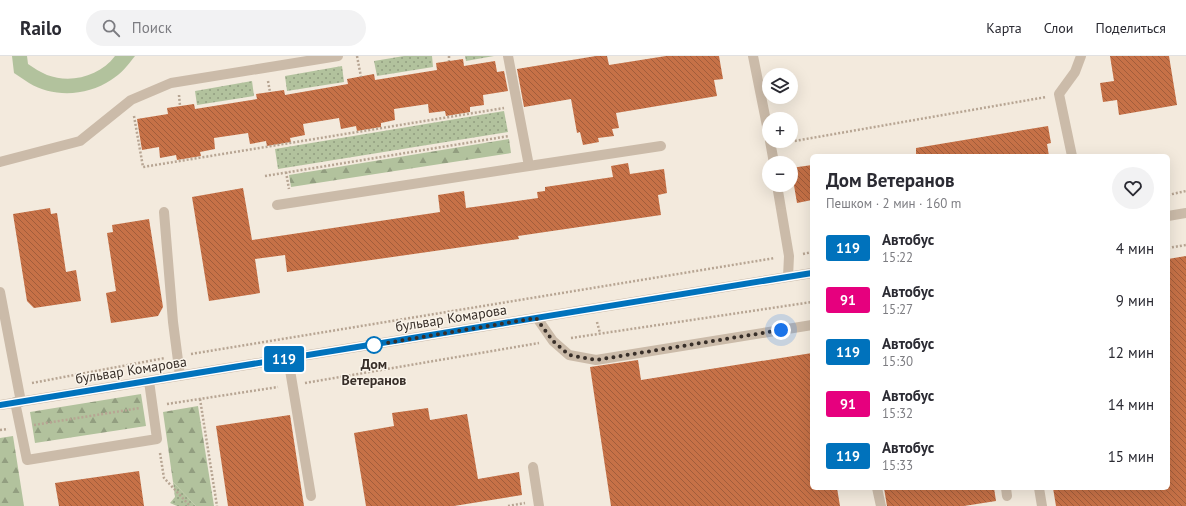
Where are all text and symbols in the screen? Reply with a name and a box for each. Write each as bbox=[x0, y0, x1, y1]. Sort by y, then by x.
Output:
search box bbox=[86, 10, 366, 46]
text: Railo bbox=[20, 16, 62, 40]
icon: search bbox=[100, 17, 122, 39]
text: Поиск bbox=[132, 18, 172, 37]
text: Карта bbox=[986, 19, 1022, 37]
text: Слои bbox=[1044, 19, 1073, 37]
text: Поделиться bbox=[1095, 19, 1166, 37]
map controls bbox=[762, 68, 798, 192]
button: layers bbox=[762, 68, 798, 104]
button: + bbox=[762, 112, 798, 148]
button: − bbox=[762, 156, 798, 192]
button: heart bbox=[1112, 167, 1154, 209]
text: Дом Ветеранов bbox=[826, 168, 954, 192]
text: Пешком · 2 мин · 160 m bbox=[826, 195, 961, 212]
text: Автобус bbox=[882, 230, 934, 249]
text: 119 bbox=[836, 239, 860, 257]
text: 4 мин bbox=[1116, 239, 1154, 258]
text: 15:22 bbox=[882, 249, 913, 266]
text: Автобус bbox=[882, 282, 934, 301]
text: 91 bbox=[840, 291, 856, 309]
text: 9 мин bbox=[1116, 291, 1154, 310]
street label: бульвар Комарова bbox=[394, 300, 508, 336]
text: 15:27 bbox=[882, 301, 913, 318]
your location bbox=[771, 320, 791, 340]
text: Автобус bbox=[882, 334, 934, 353]
marker: Дом Ветеранов bbox=[365, 336, 383, 354]
text: 119 bbox=[836, 343, 860, 361]
text: 12 мин bbox=[1108, 343, 1154, 362]
line badge: 119 bbox=[261, 346, 307, 372]
text: 119 bbox=[272, 350, 296, 368]
street label: бульвар Комарова bbox=[74, 352, 188, 388]
text: 15:30 bbox=[882, 353, 913, 370]
place label: Дом Ветеранов bbox=[342, 355, 406, 389]
text: Автобус bbox=[882, 386, 934, 405]
text: 91 bbox=[840, 395, 856, 413]
text: 14 мин bbox=[1108, 395, 1154, 414]
text: 15:32 bbox=[882, 405, 913, 422]
text: Автобус bbox=[882, 438, 934, 457]
text: 119 bbox=[836, 447, 860, 465]
text: 15 мин bbox=[1108, 447, 1154, 466]
text: 15:33 bbox=[882, 457, 913, 474]

